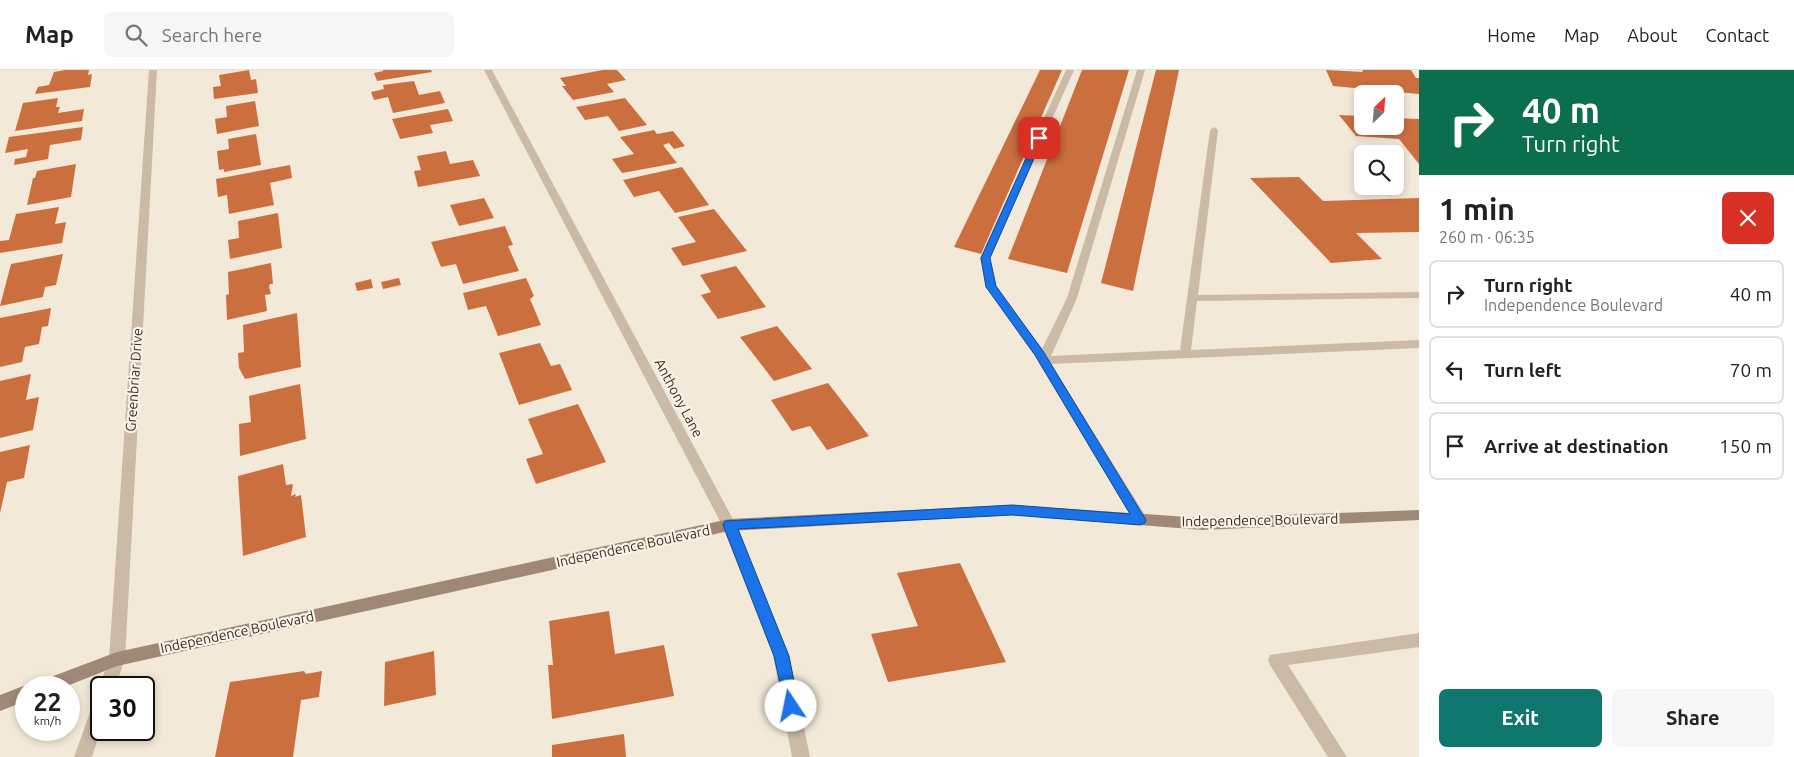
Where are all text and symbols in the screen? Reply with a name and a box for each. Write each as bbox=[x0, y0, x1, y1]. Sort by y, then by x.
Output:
search box bbox=[104, 12, 454, 57]
text: Map bbox=[25, 21, 74, 48]
icon: search bbox=[122, 21, 150, 49]
text: Search here bbox=[162, 24, 262, 46]
text: Home bbox=[1487, 25, 1536, 45]
text: Map bbox=[1564, 25, 1599, 45]
text: About bbox=[1627, 25, 1677, 45]
text: Contact bbox=[1705, 25, 1769, 45]
north arrow bbox=[1354, 85, 1404, 135]
map controls bbox=[1354, 85, 1404, 195]
icon: right bbox=[1439, 90, 1504, 155]
text: 40 m bbox=[1522, 90, 1600, 130]
pin bbox=[1018, 117, 1060, 159]
icon: arrive bbox=[1025, 124, 1053, 152]
text: Turn right bbox=[1522, 131, 1620, 156]
button: search bbox=[1354, 145, 1404, 195]
text: 1 min bbox=[1439, 192, 1515, 226]
button: close bbox=[1722, 192, 1774, 244]
text: 260 m · 06:35 bbox=[1439, 228, 1535, 246]
text: Turn right bbox=[1484, 274, 1572, 296]
icon: right bbox=[1441, 280, 1469, 308]
text: 40 m bbox=[1730, 283, 1772, 305]
text: Independence Boulevard bbox=[1484, 296, 1663, 314]
street label: Greenbriar Drive bbox=[122, 328, 146, 432]
street label: Anthony Lane bbox=[652, 356, 706, 440]
icon: left bbox=[1441, 356, 1469, 384]
text: Turn left bbox=[1484, 359, 1562, 381]
text: 70 m bbox=[1730, 359, 1772, 381]
icon: arrive bbox=[1441, 432, 1469, 460]
text: Arrive at destination bbox=[1484, 435, 1669, 457]
text: 150 m bbox=[1719, 435, 1772, 457]
street label: Independence Boulevard bbox=[1182, 511, 1338, 529]
street label: Independence Boulevard bbox=[555, 522, 711, 570]
street label: Independence Boulevard bbox=[159, 608, 315, 656]
speed limit sign: 30 bbox=[90, 676, 155, 741]
position arrow bbox=[764, 679, 816, 731]
text: 22 bbox=[33, 688, 62, 716]
button: Exit bbox=[1439, 689, 1602, 747]
button: Share bbox=[1612, 689, 1774, 747]
text: km/h bbox=[34, 714, 61, 727]

